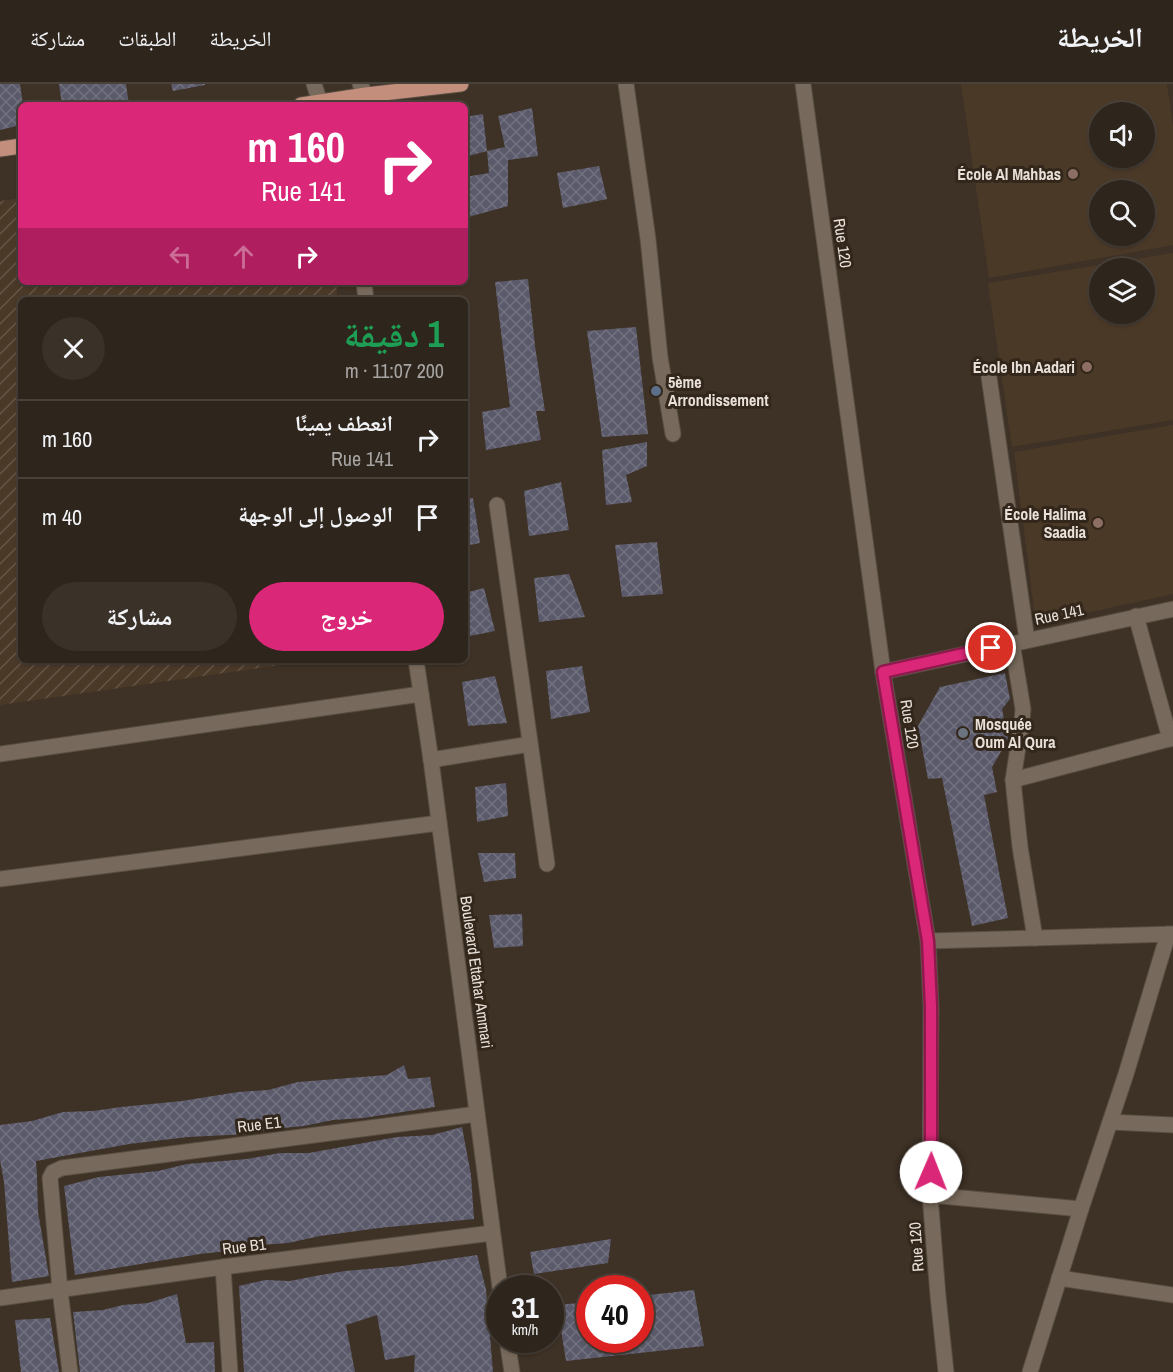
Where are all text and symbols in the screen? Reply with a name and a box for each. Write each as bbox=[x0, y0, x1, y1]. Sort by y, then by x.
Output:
text: الخريطة bbox=[1057, 18, 1143, 56]
text: مشاركة bbox=[30, 24, 85, 53]
text: الطبقات bbox=[118, 24, 177, 53]
text: الخريطة bbox=[210, 24, 271, 53]
map controls bbox=[1089, 102, 1155, 324]
button: sound bbox=[1089, 102, 1155, 168]
text: 160 m bbox=[247, 119, 345, 175]
icon: right bbox=[366, 126, 444, 204]
place label: École Al Mahbas bbox=[957, 163, 1061, 185]
marker: École Al Mahbas bbox=[1066, 167, 1080, 181]
text: Rue 141 bbox=[261, 173, 345, 209]
button: search bbox=[1089, 180, 1155, 246]
street label: Rue 120 bbox=[829, 217, 857, 269]
icon: left bbox=[164, 240, 197, 273]
icon: ahead bbox=[227, 240, 260, 273]
icon: right bbox=[290, 240, 323, 273]
button: layers bbox=[1089, 258, 1155, 324]
text: 1 دقيقة bbox=[344, 310, 444, 358]
button: close bbox=[42, 317, 105, 380]
place label: École Ibn Aadari bbox=[973, 356, 1075, 378]
text: 200 m · 11:07 bbox=[345, 357, 444, 384]
marker: École Ibn Aadari bbox=[1080, 360, 1094, 374]
place label: 5ème Arrondissement bbox=[668, 371, 769, 411]
marker: 5ème Arrondissement bbox=[649, 384, 663, 398]
text: انعطف يمينًا bbox=[295, 408, 393, 438]
icon: right bbox=[411, 423, 444, 456]
text: 160 m bbox=[42, 424, 92, 454]
text: Rue 141 bbox=[331, 445, 393, 472]
text: الوصول إلى الوجهة bbox=[238, 499, 393, 529]
icon: arrive bbox=[411, 501, 444, 534]
text: 40 m bbox=[42, 502, 82, 532]
place label: École Halima Saadia bbox=[1004, 503, 1087, 543]
marker: École Halima Saadia bbox=[1091, 516, 1105, 530]
button: مشاركة bbox=[42, 582, 237, 651]
button: خروج bbox=[249, 582, 444, 651]
street label: Rue 141 bbox=[1032, 598, 1086, 630]
pin bbox=[965, 622, 1016, 673]
icon: arrive bbox=[974, 631, 1007, 664]
street label: Rue 120 bbox=[895, 698, 925, 750]
place label: Mosquée Oum Al Qura bbox=[975, 713, 1056, 753]
marker: Mosquée Oum Al Qura bbox=[956, 726, 970, 740]
street label: Boulevard Ettahar Ammari bbox=[455, 894, 499, 1050]
street label: Rue E1 bbox=[236, 1110, 283, 1138]
position arrow bbox=[899, 1140, 963, 1204]
street label: Rue 120 bbox=[903, 1221, 929, 1273]
street label: Rue B1 bbox=[221, 1232, 268, 1260]
speed limit sign: 40 bbox=[576, 1275, 654, 1353]
text: 31 bbox=[511, 1287, 539, 1327]
text: km/h bbox=[512, 1319, 538, 1340]

